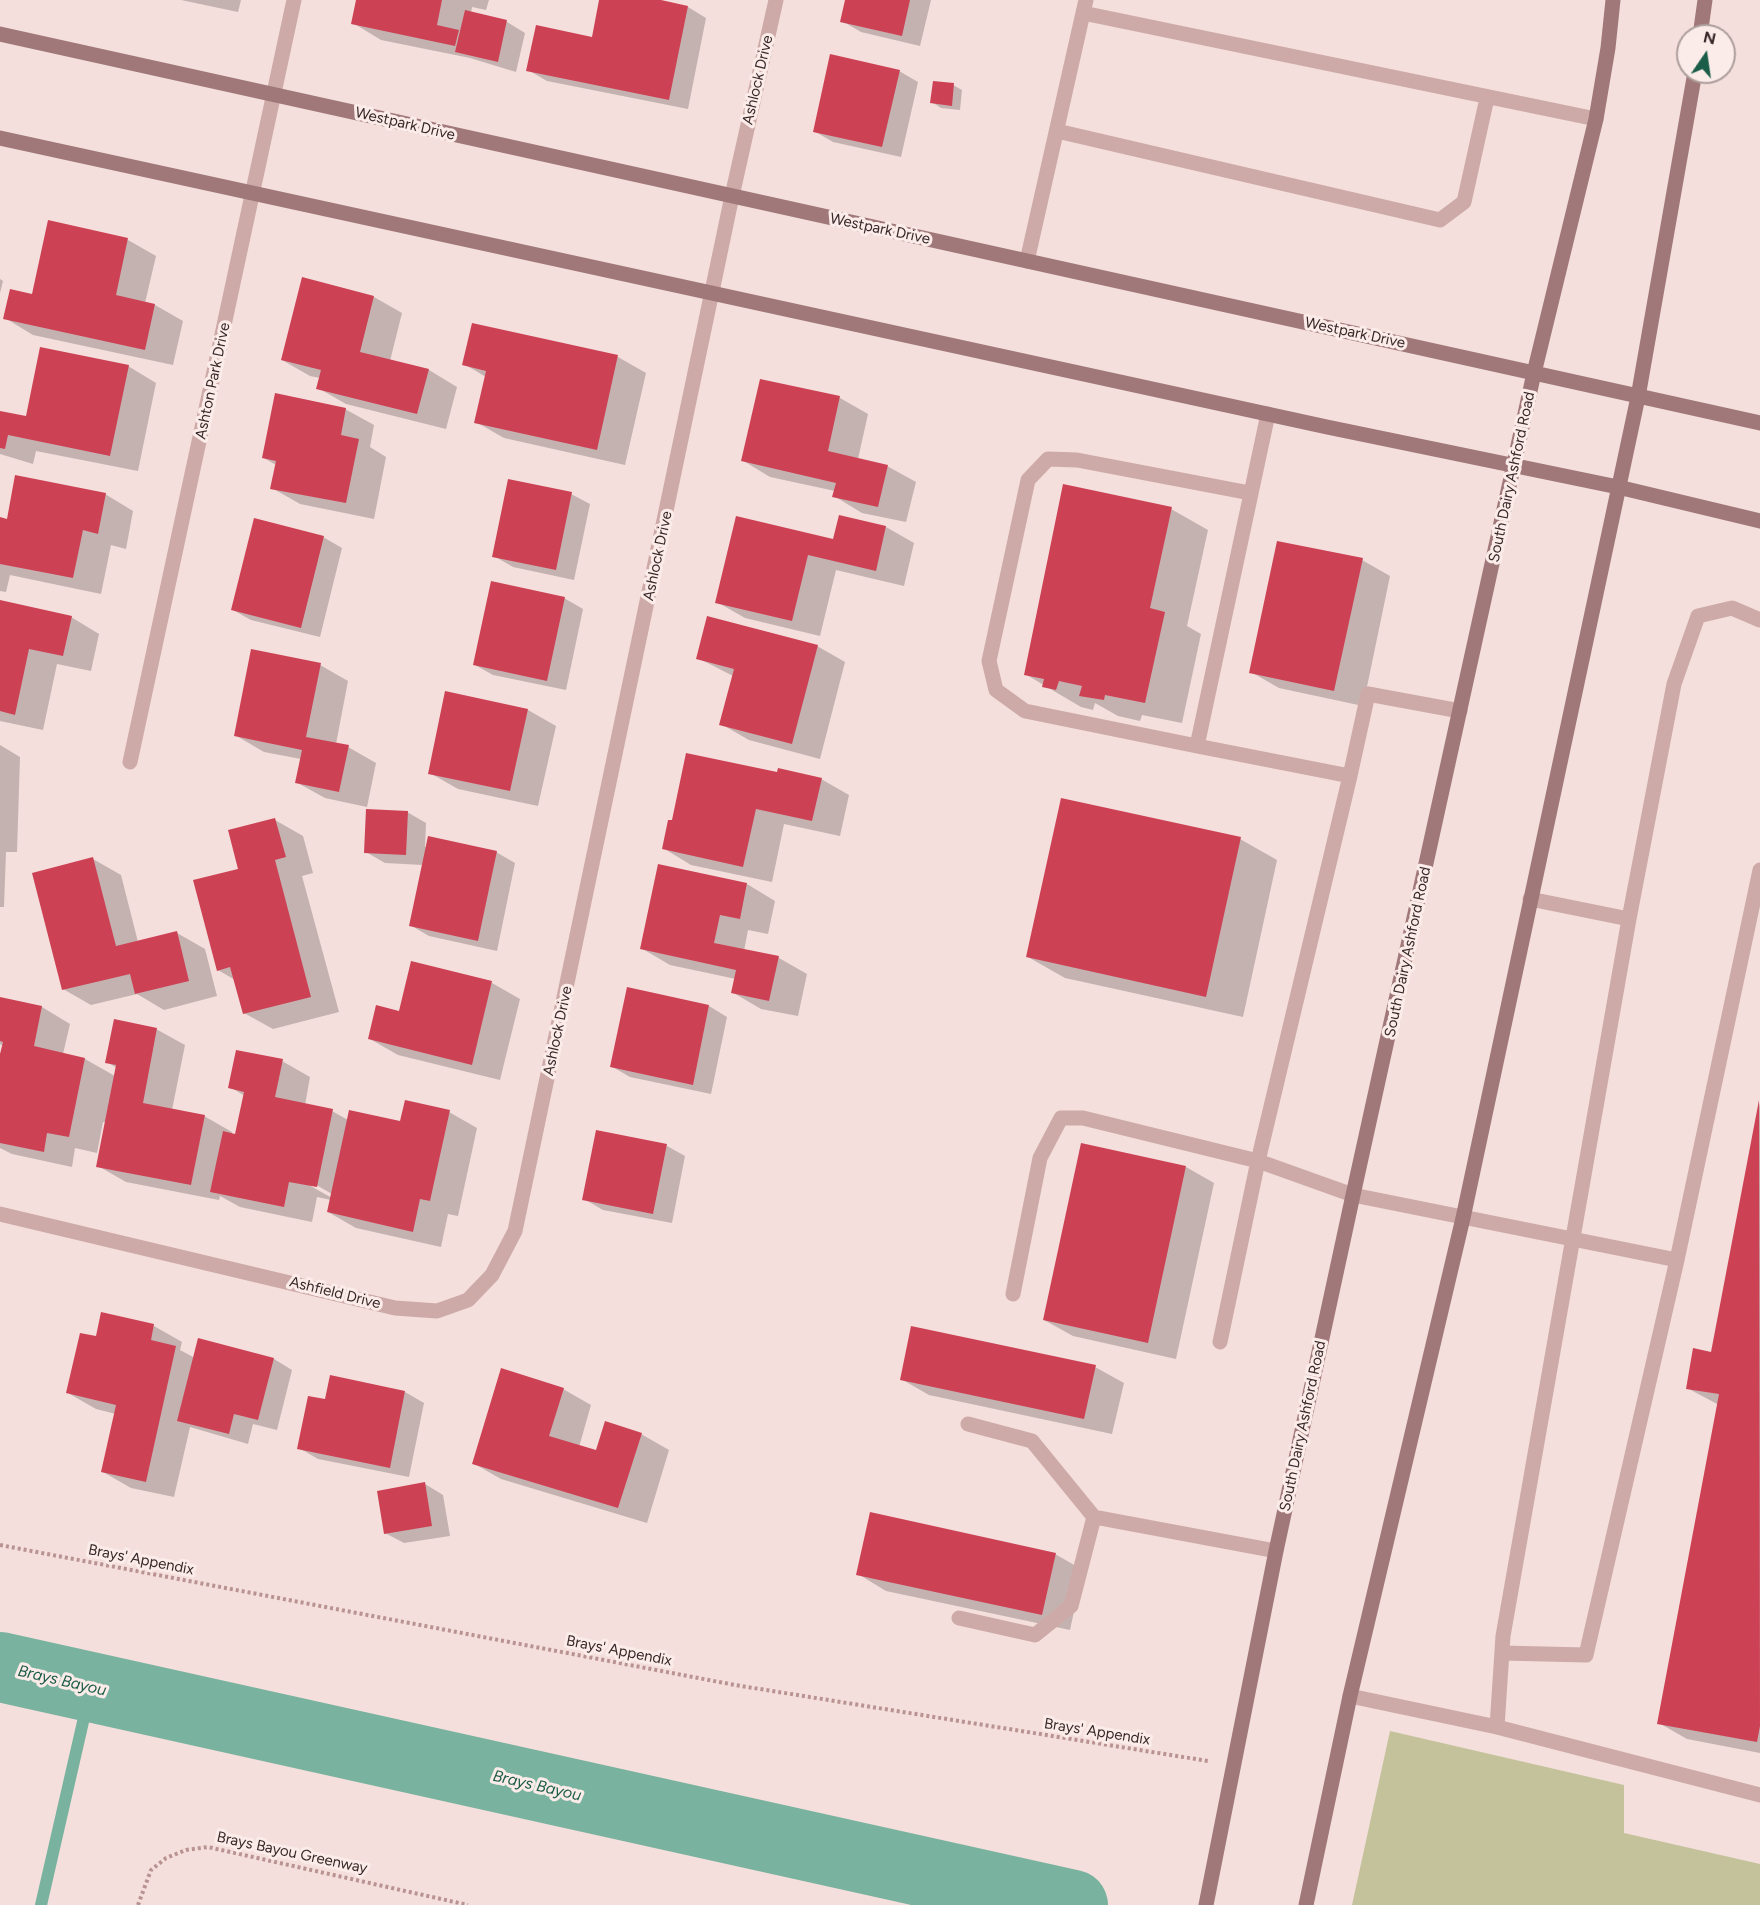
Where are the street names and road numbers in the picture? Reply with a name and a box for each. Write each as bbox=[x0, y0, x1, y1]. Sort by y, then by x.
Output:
street label: Ashlock Drive bbox=[739, 33, 777, 127]
street label: Westpark Drive bbox=[353, 104, 457, 144]
street label: Westpark Drive bbox=[828, 210, 932, 248]
street label: Westpark Drive bbox=[1303, 314, 1407, 352]
street label: Ashton Park Drive bbox=[192, 321, 234, 441]
street label: South Dairy Ashford Road bbox=[1485, 390, 1539, 564]
street label: Ashlock Drive bbox=[640, 509, 676, 603]
street label: South Dairy Ashford Road bbox=[1381, 865, 1435, 1039]
street label: Ashlock Drive bbox=[540, 984, 576, 1078]
street label: Ashfield Drive bbox=[288, 1273, 382, 1313]
street label: South Dairy Ashford Road bbox=[1276, 1339, 1330, 1513]
street label: Brays' Appendix bbox=[87, 1541, 195, 1579]
street label: Brays' Appendix bbox=[565, 1632, 673, 1670]
street label: Brays' Appendix bbox=[1043, 1715, 1151, 1749]
street label: Brays Bayou Greenway bbox=[215, 1828, 369, 1878]

